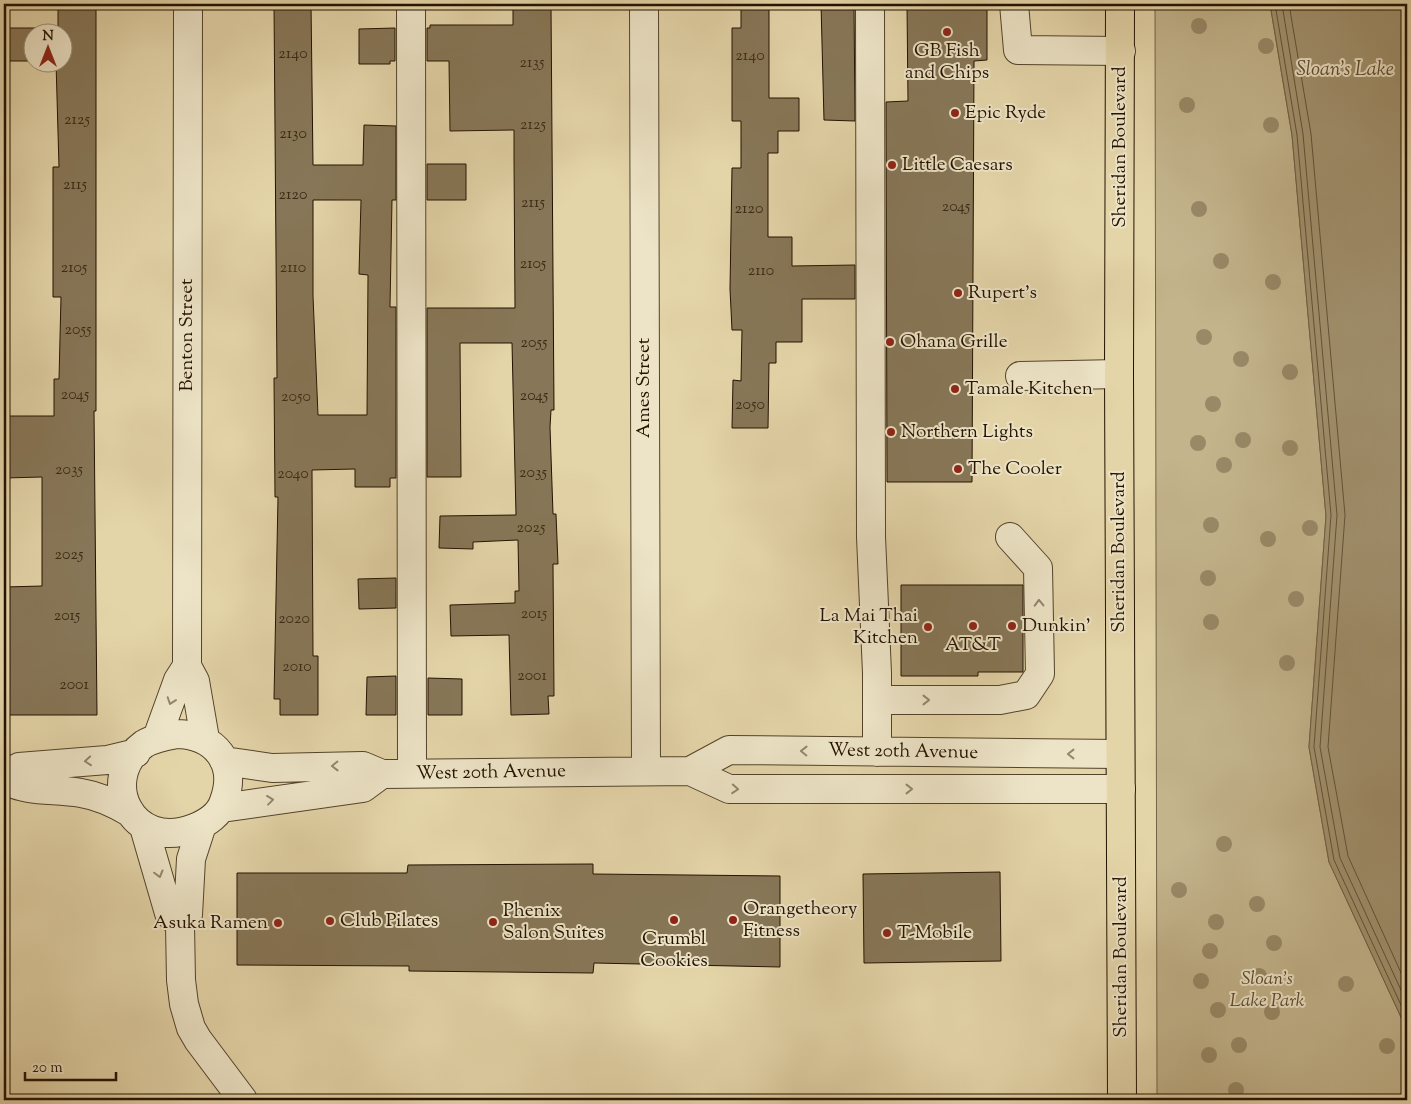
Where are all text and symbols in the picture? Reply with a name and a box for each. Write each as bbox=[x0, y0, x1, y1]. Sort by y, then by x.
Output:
north arrow bbox=[22, 22, 72, 72]
marker: GB Fish and Chips bbox=[941, 26, 953, 38]
text: N bbox=[42, 27, 54, 47]
place label: GB Fish and Chips bbox=[905, 38, 989, 87]
house number: 2140 bbox=[278, 43, 308, 66]
house number: 2140 bbox=[735, 45, 765, 68]
house number: 2135 bbox=[520, 52, 545, 75]
water label: Sloan's Lake bbox=[1296, 56, 1394, 85]
street label: Sheridan Boulevard bbox=[1107, 66, 1134, 228]
place label: Epic Ryde bbox=[965, 100, 1046, 127]
marker: Epic Ryde bbox=[949, 107, 961, 119]
house number: 2125 bbox=[64, 109, 90, 132]
house number: 2125 bbox=[520, 114, 546, 137]
house number: 2130 bbox=[279, 123, 307, 146]
place label: Little Caesars bbox=[902, 152, 1013, 179]
marker: Little Caesars bbox=[886, 159, 898, 171]
house number: 2115 bbox=[63, 174, 87, 197]
house number: 2120 bbox=[279, 184, 307, 207]
house number: 2115 bbox=[521, 192, 545, 215]
house number: 2045 bbox=[942, 196, 971, 219]
house number: 2120 bbox=[735, 198, 763, 221]
house number: 2105 bbox=[520, 253, 547, 276]
house number: 2105 bbox=[61, 257, 88, 280]
house number: 2110 bbox=[280, 257, 306, 280]
house number: 2110 bbox=[748, 260, 774, 283]
street label: Benton Street bbox=[174, 278, 201, 392]
place label: Rupert's bbox=[968, 280, 1037, 307]
marker: Rupert's bbox=[952, 287, 964, 299]
house number: 2055 bbox=[64, 319, 92, 342]
place label: Ohana Grille bbox=[900, 329, 1008, 356]
house number: 2055 bbox=[520, 332, 548, 355]
marker: Ohana Grille bbox=[884, 336, 896, 348]
street label: Ames Street bbox=[631, 337, 658, 438]
place label: Tamale Kitchen bbox=[965, 376, 1093, 403]
marker: Tamale Kitchen bbox=[949, 383, 961, 395]
house number: 2045 bbox=[61, 384, 90, 407]
house number: 2045 bbox=[520, 385, 549, 408]
house number: 2050 bbox=[281, 386, 311, 409]
house number: 2050 bbox=[735, 394, 765, 417]
place label: Northern Lights bbox=[901, 419, 1033, 446]
marker: Northern Lights bbox=[885, 426, 897, 438]
place label: The Cooler bbox=[968, 456, 1062, 483]
house number: 2035 bbox=[55, 459, 83, 482]
house number: 2035 bbox=[519, 462, 547, 485]
house number: 2040 bbox=[277, 463, 309, 486]
marker: The Cooler bbox=[952, 463, 964, 475]
street label: Sheridan Boulevard bbox=[1106, 471, 1133, 633]
house number: 2025 bbox=[517, 517, 546, 540]
house number: 2025 bbox=[55, 544, 84, 567]
one-way arrow bbox=[1034, 599, 1044, 606]
house number: 2015 bbox=[521, 603, 548, 626]
place label: La Mai Thai Kitchen bbox=[819, 603, 918, 652]
house number: 2015 bbox=[54, 605, 81, 628]
house number: 2020 bbox=[278, 608, 310, 631]
place label: Dunkin' bbox=[1022, 613, 1091, 640]
marker: AT&T bbox=[967, 620, 979, 632]
marker: Dunkin' bbox=[1006, 620, 1018, 632]
marker: La Mai Thai Kitchen bbox=[922, 621, 934, 633]
place label: AT&T bbox=[945, 632, 1001, 659]
house number: 2010 bbox=[282, 656, 312, 679]
house number: 2001 bbox=[517, 665, 547, 688]
house number: 2001 bbox=[59, 674, 89, 697]
one-way arrow bbox=[922, 695, 930, 705]
one-way arrow bbox=[167, 697, 177, 705]
street label: West 20th Avenue bbox=[828, 737, 978, 767]
one-way arrow bbox=[800, 746, 808, 756]
one-way arrow bbox=[1067, 749, 1075, 759]
one-way arrow bbox=[83, 756, 91, 767]
street label: West 20th Avenue bbox=[416, 758, 566, 788]
one-way arrow bbox=[330, 761, 338, 772]
one-way arrow bbox=[731, 783, 739, 794]
one-way arrow bbox=[905, 784, 913, 794]
one-way arrow bbox=[266, 795, 274, 806]
one-way arrow bbox=[153, 869, 163, 877]
street label: Sheridan Boulevard bbox=[1108, 876, 1135, 1038]
place label: Orangetheory Fitness bbox=[743, 896, 858, 945]
place label: Phenix Salon Suites bbox=[503, 898, 604, 947]
place label: Club Pilates bbox=[340, 908, 438, 935]
place label: Asuka Ramen bbox=[153, 910, 268, 937]
marker: Crumbl Cookies bbox=[668, 914, 680, 926]
marker: Orangetheory Fitness bbox=[727, 914, 739, 926]
marker: Club Pilates bbox=[324, 915, 336, 927]
marker: Phenix Salon Suites bbox=[487, 916, 499, 928]
marker: Asuka Ramen bbox=[272, 917, 284, 929]
place label: T-Mobile bbox=[897, 920, 972, 947]
place label: Crumbl Cookies bbox=[640, 926, 708, 975]
marker: T-Mobile bbox=[881, 927, 893, 939]
park label: Sloan's Lake Park bbox=[1230, 966, 1305, 1015]
scale bar bbox=[25, 1049, 116, 1081]
text: 20 m bbox=[32, 1058, 63, 1079]

